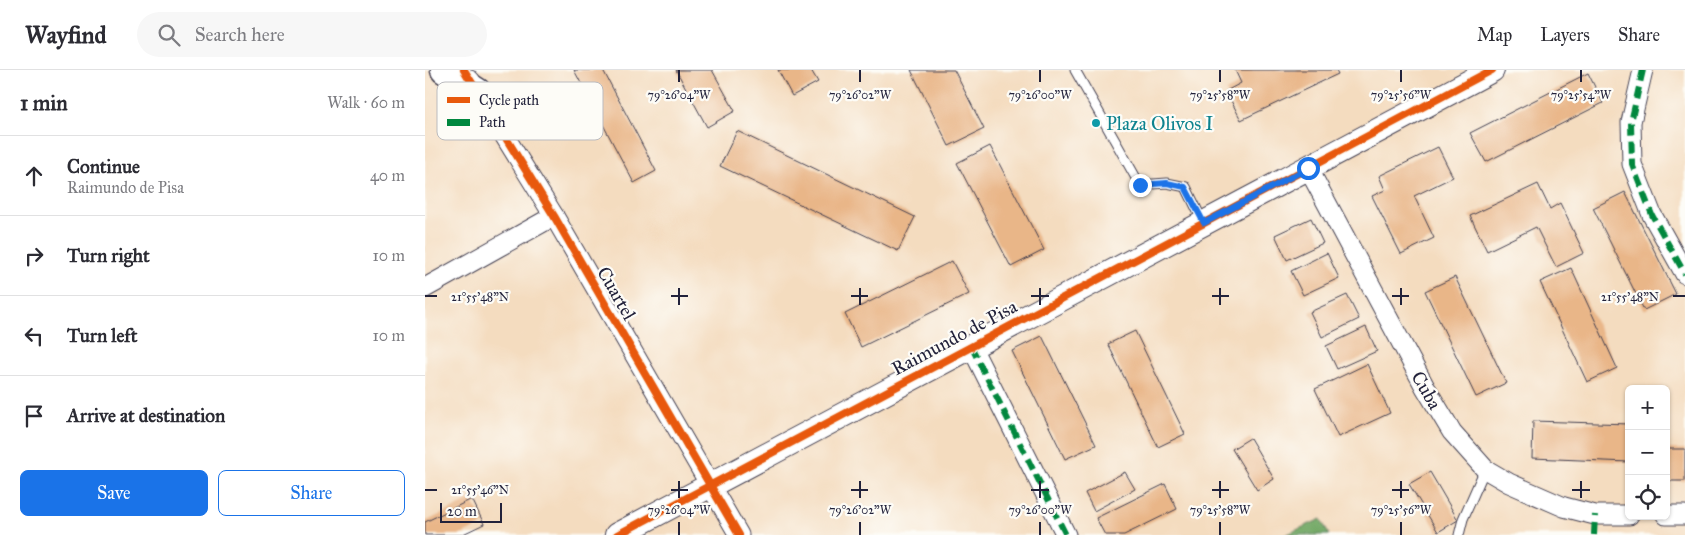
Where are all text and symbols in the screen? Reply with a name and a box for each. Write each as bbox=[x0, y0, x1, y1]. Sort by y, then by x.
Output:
search box bbox=[137, 12, 487, 57]
text: Wayfind bbox=[25, 20, 107, 50]
icon: search bbox=[155, 21, 183, 49]
text: Search here bbox=[195, 23, 285, 46]
text: Map bbox=[1477, 24, 1512, 46]
text: Layers bbox=[1540, 24, 1590, 46]
text: Share bbox=[1618, 24, 1660, 46]
legend bbox=[437, 82, 603, 140]
text: 79°26'04"W bbox=[648, 88, 711, 102]
text: 79°26'02"W bbox=[829, 88, 892, 102]
text: 79°26'00"W bbox=[1008, 88, 1072, 102]
text: 79°25'58"W bbox=[1190, 88, 1251, 102]
text: 79°25'56"W bbox=[1371, 88, 1432, 102]
text: 79°25'54"W bbox=[1551, 88, 1612, 102]
text: 1 min bbox=[20, 90, 68, 116]
text: Cycle path bbox=[479, 92, 539, 109]
text: Walk · 60 m bbox=[327, 93, 405, 112]
place label: Plaza Olivos I bbox=[1106, 112, 1213, 135]
text: Path bbox=[479, 114, 506, 131]
marker: Plaza Olivos I bbox=[1090, 117, 1102, 129]
text: Continue bbox=[67, 155, 140, 178]
route start bbox=[1297, 157, 1320, 180]
icon: ahead bbox=[20, 162, 48, 190]
text: 40 m bbox=[370, 166, 405, 185]
route end bbox=[1129, 174, 1152, 197]
text: Raimundo de Pisa bbox=[67, 178, 184, 197]
icon: right bbox=[20, 242, 48, 270]
text: Turn right bbox=[67, 244, 150, 267]
text: 10 m bbox=[373, 246, 405, 265]
street label: Cuartel bbox=[592, 262, 641, 325]
text: 21°55'48"N bbox=[451, 290, 509, 304]
text: 21°55'48"N bbox=[1601, 290, 1659, 304]
street label: Raimundo de Pisa bbox=[888, 294, 1022, 380]
icon: left bbox=[20, 322, 48, 350]
text: Turn left bbox=[67, 324, 137, 347]
text: 10 m bbox=[373, 326, 405, 345]
street label: Cuba bbox=[1407, 367, 1447, 414]
map controls bbox=[1625, 385, 1670, 520]
button: + bbox=[1625, 385, 1670, 430]
icon: arrive bbox=[20, 402, 48, 430]
text: Arrive at destination bbox=[67, 404, 225, 427]
button: − bbox=[1625, 430, 1670, 475]
button: Save bbox=[20, 470, 208, 516]
button: Share bbox=[218, 470, 405, 516]
button: locate bbox=[1625, 475, 1670, 520]
text: 21°55'46"N bbox=[451, 483, 509, 497]
scale bar bbox=[440, 500, 503, 523]
text: 20 m bbox=[447, 503, 477, 520]
text: 79°26'04"W bbox=[648, 503, 711, 517]
text: 79°26'02"W bbox=[829, 503, 892, 517]
text: 79°26'00"W bbox=[1008, 503, 1072, 517]
text: 79°25'58"W bbox=[1190, 503, 1251, 517]
text: 79°25'56"W bbox=[1371, 503, 1432, 517]

